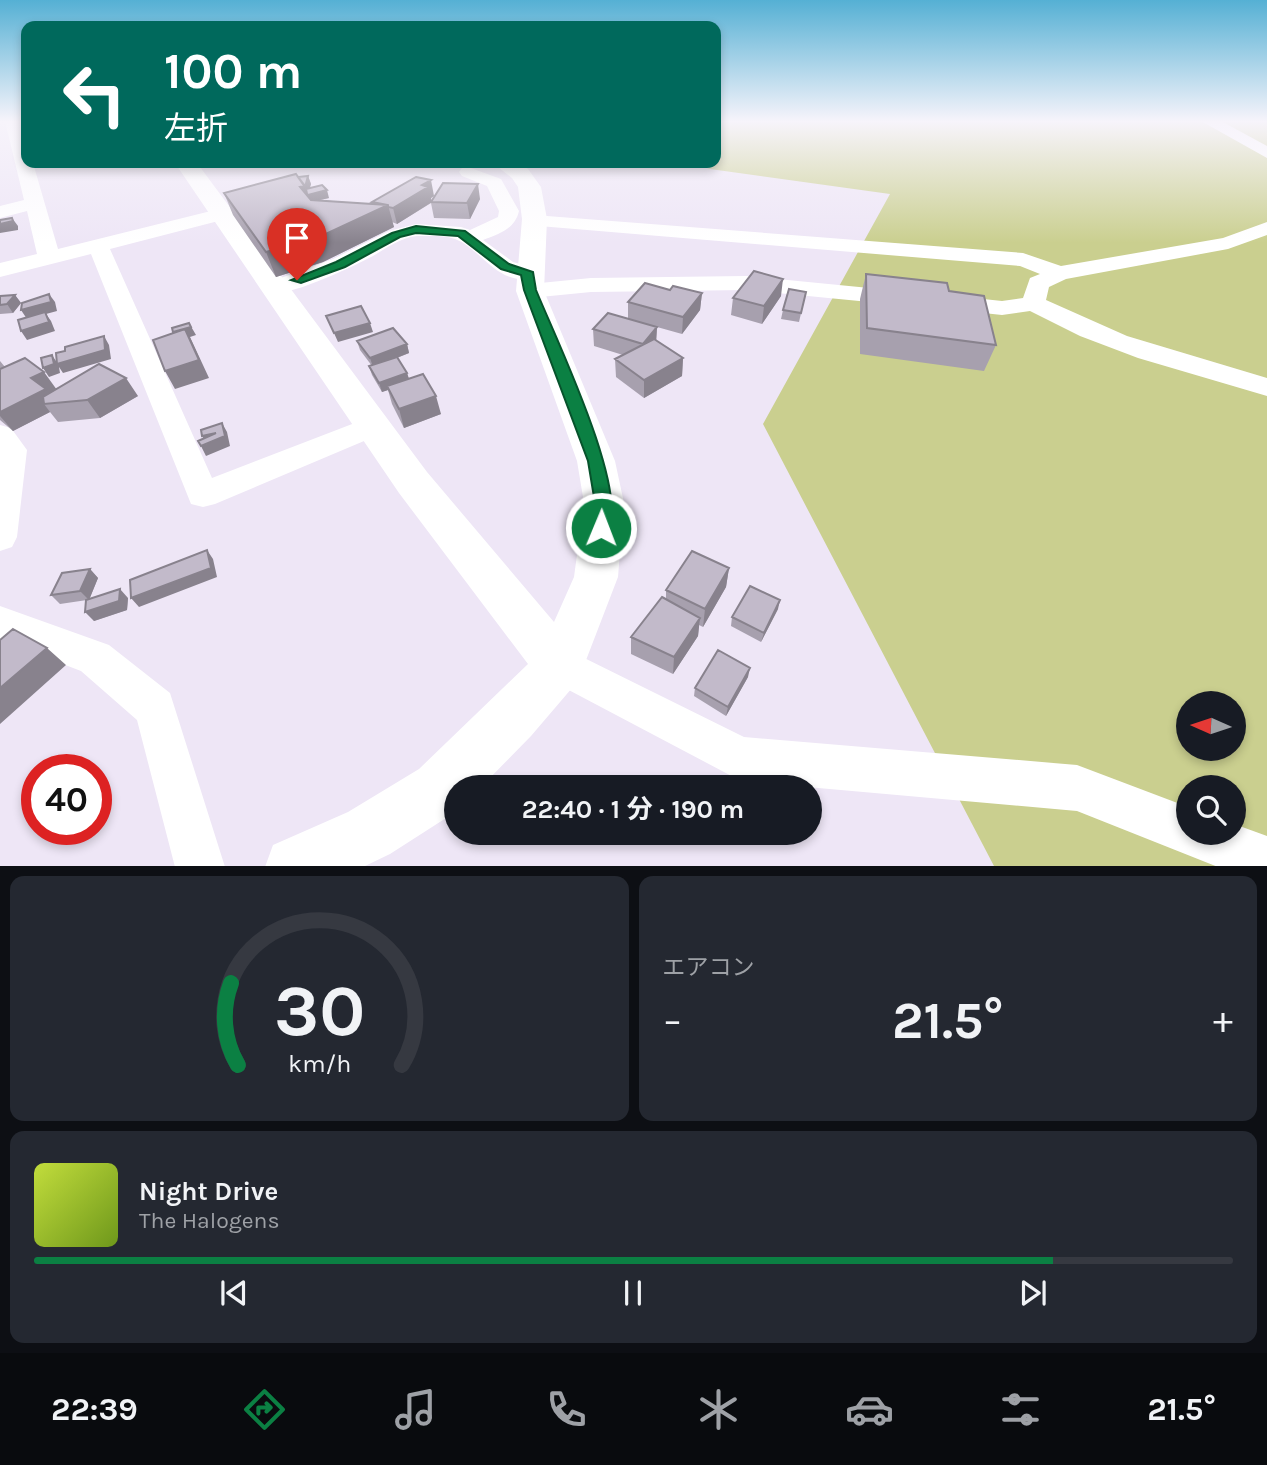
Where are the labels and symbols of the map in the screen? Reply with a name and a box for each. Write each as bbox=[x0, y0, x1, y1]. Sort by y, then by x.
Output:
pin bbox=[267, 208, 327, 280]
position arrow bbox=[564, 491, 638, 565]
north arrow bbox=[1176, 691, 1246, 761]
speed limit sign: 40 bbox=[21, 754, 112, 845]

